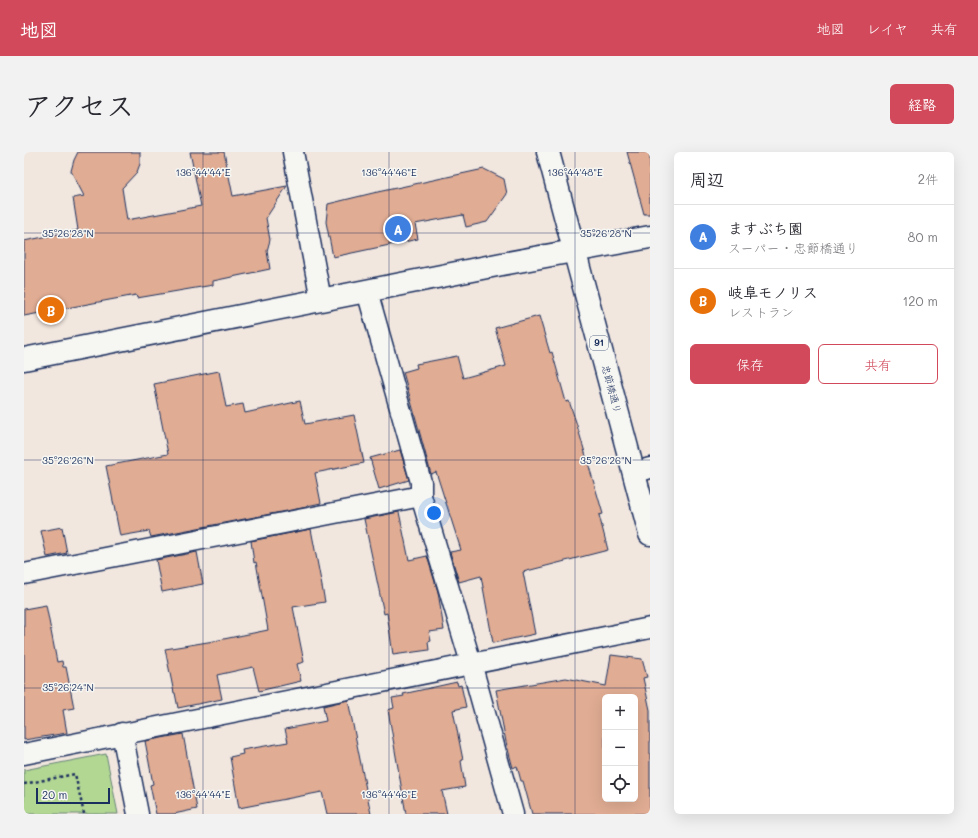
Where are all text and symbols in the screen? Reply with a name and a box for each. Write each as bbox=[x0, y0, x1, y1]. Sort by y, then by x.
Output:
text: 地図 bbox=[20, 17, 58, 42]
text: 地図 bbox=[817, 19, 845, 38]
text: レイヤ bbox=[867, 19, 908, 38]
text: 共有 bbox=[930, 19, 958, 38]
button: 経路 bbox=[890, 84, 954, 124]
text: アクセス bbox=[24, 87, 134, 123]
text: 136°44'44"E bbox=[175, 165, 231, 179]
text: 136°44'46"E bbox=[361, 165, 417, 179]
text: 136°44'48"E bbox=[547, 165, 603, 179]
text: 周辺 bbox=[690, 168, 724, 190]
text: 2件 bbox=[918, 170, 938, 187]
pin: A bbox=[385, 214, 411, 244]
text: ますぶち園 bbox=[728, 218, 803, 238]
text: 35°26'28"N bbox=[42, 226, 94, 240]
text: 35°26'28"N bbox=[580, 226, 632, 240]
text: A bbox=[698, 228, 708, 245]
text: 80 m bbox=[908, 228, 938, 245]
text: スーパー · 忠節橋通り bbox=[728, 239, 858, 256]
text: 岐阜モノリス bbox=[728, 282, 818, 302]
text: B bbox=[699, 292, 707, 309]
text: 120 m bbox=[902, 292, 938, 309]
pin: B bbox=[38, 295, 64, 325]
text: レストラン bbox=[728, 303, 794, 320]
road number: 91 bbox=[590, 336, 608, 350]
button: 保存 bbox=[690, 344, 810, 384]
button: 共有 bbox=[818, 344, 938, 384]
street label: 忠節橋通り bbox=[599, 363, 625, 415]
text: 35°26'26"N bbox=[42, 453, 94, 467]
text: 35°26'26"N bbox=[580, 453, 632, 467]
your location bbox=[424, 503, 444, 523]
text: 35°26'24"N bbox=[42, 680, 94, 694]
map controls bbox=[602, 694, 638, 802]
button: + bbox=[602, 694, 638, 730]
button: − bbox=[602, 730, 638, 766]
button: locate bbox=[602, 766, 638, 802]
scale bar bbox=[36, 786, 110, 805]
text: 20 m bbox=[42, 787, 67, 802]
text: 136°44'44"E bbox=[175, 787, 231, 801]
text: 136°44'46"E bbox=[361, 787, 417, 801]

